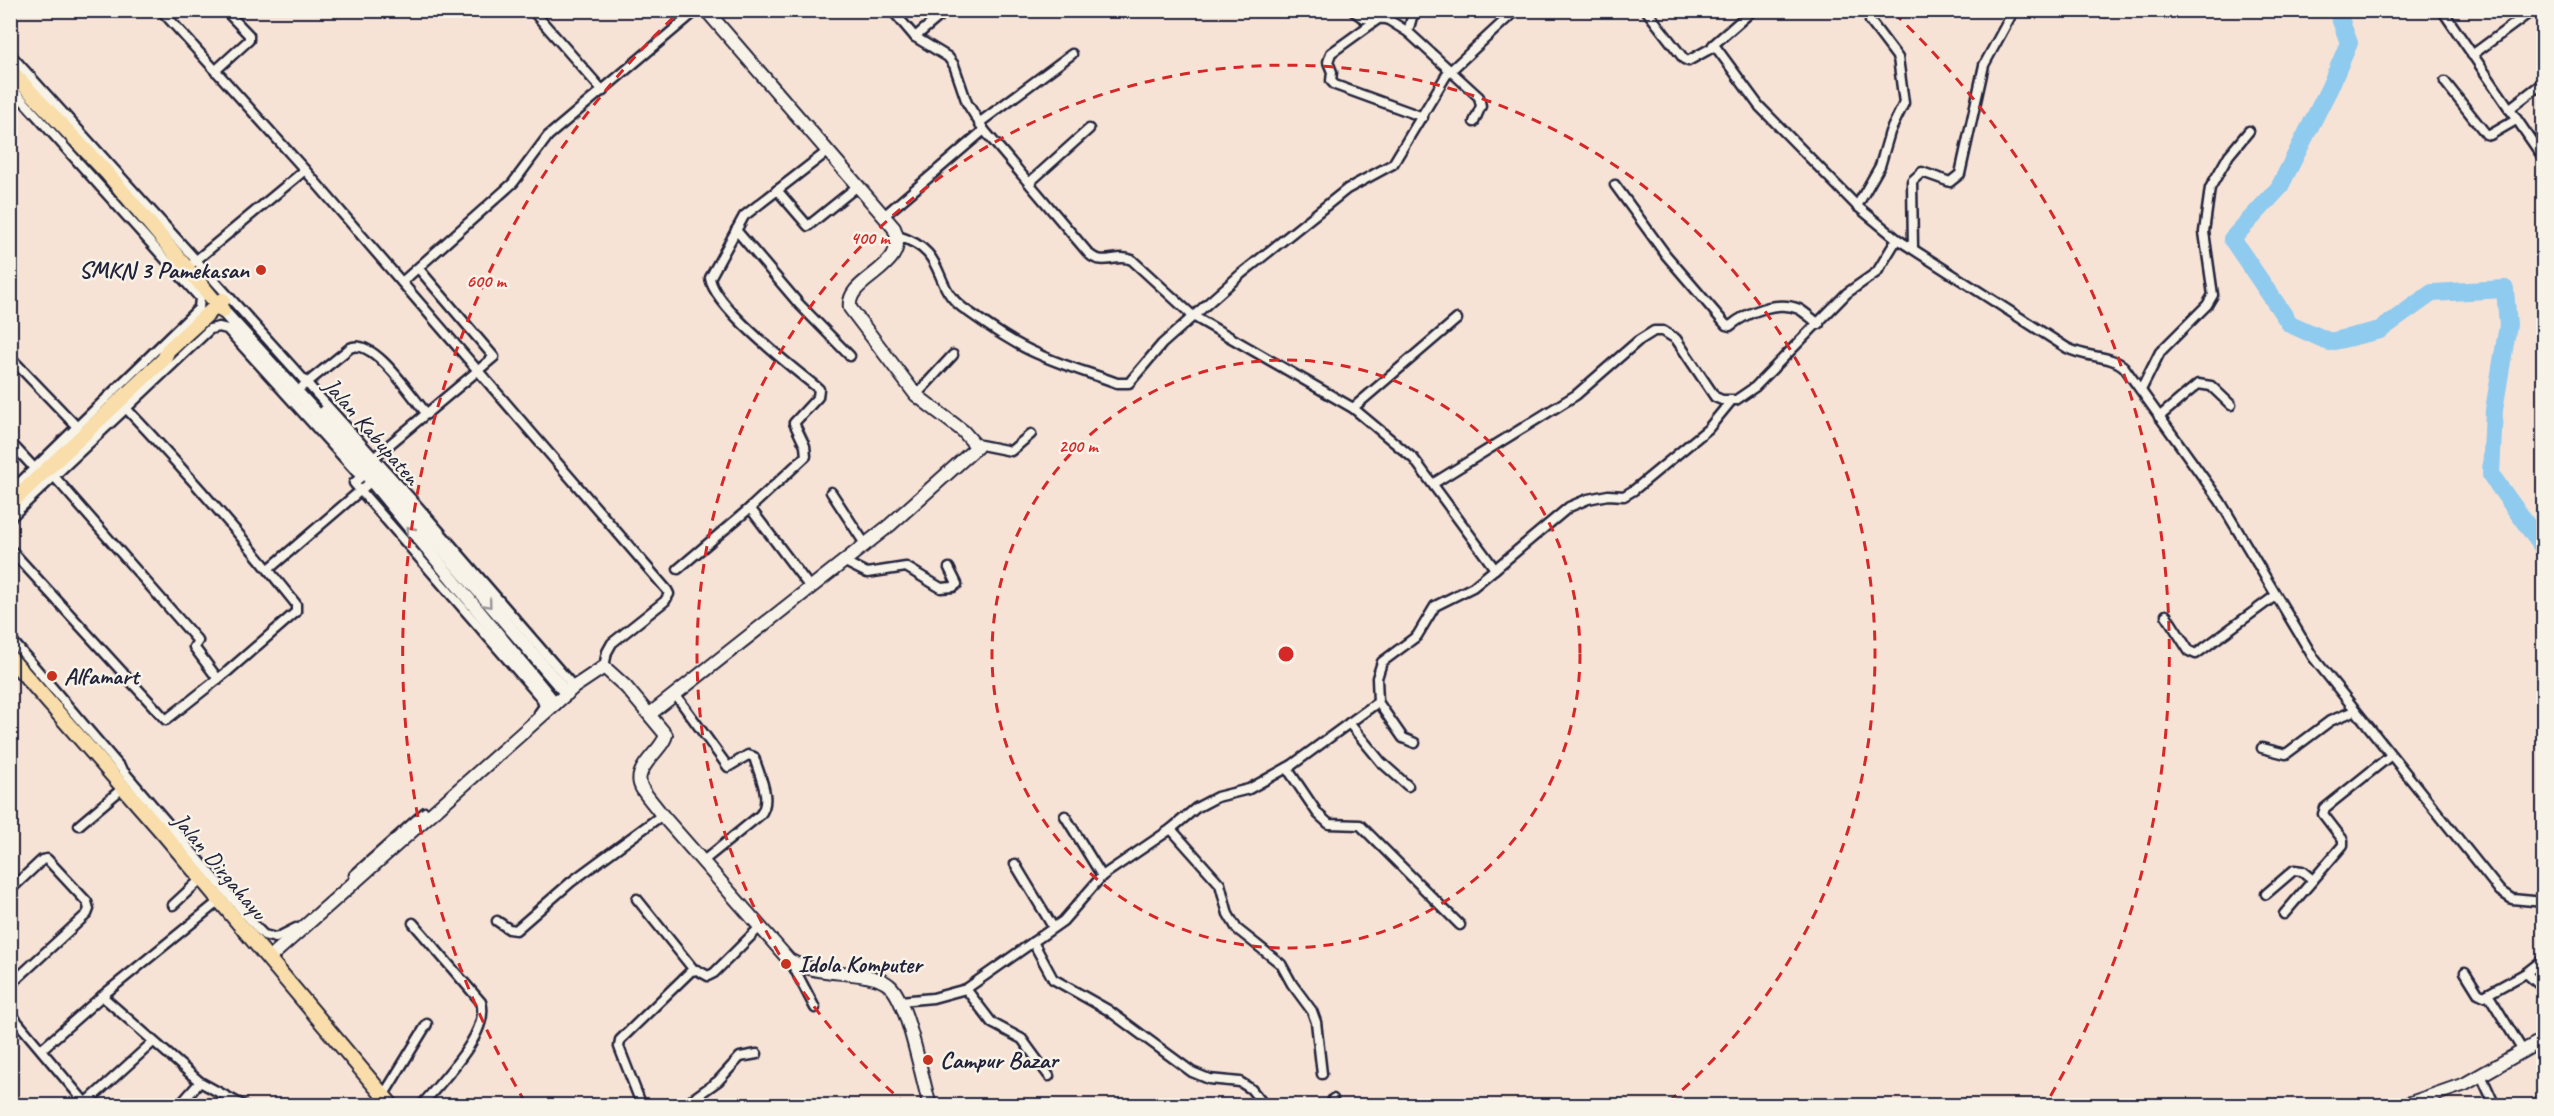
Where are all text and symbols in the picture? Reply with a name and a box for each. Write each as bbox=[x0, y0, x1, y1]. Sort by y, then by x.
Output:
text: 400 m bbox=[851, 227, 891, 249]
place label: SMKN 3 Pamekasan bbox=[79, 255, 250, 285]
marker: SMKN 3 Pamekasan bbox=[254, 263, 268, 277]
text: 600 m bbox=[466, 270, 507, 292]
street label: Jalan Kabupaten bbox=[316, 370, 428, 492]
text: 200 m bbox=[1059, 435, 1099, 457]
one-way arrow bbox=[407, 525, 418, 536]
one-way arrow bbox=[481, 597, 492, 608]
centre of rings bbox=[1276, 644, 1296, 664]
place label: Alfamart bbox=[64, 661, 142, 691]
marker: Alfamart bbox=[45, 669, 59, 683]
street label: Jalan Dirgahayu bbox=[166, 805, 275, 928]
place label: Idola Komputer bbox=[798, 949, 924, 979]
marker: Idola Komputer bbox=[779, 957, 793, 971]
place label: Campur Bazar bbox=[940, 1045, 1060, 1075]
marker: Campur Bazar bbox=[921, 1053, 935, 1067]

